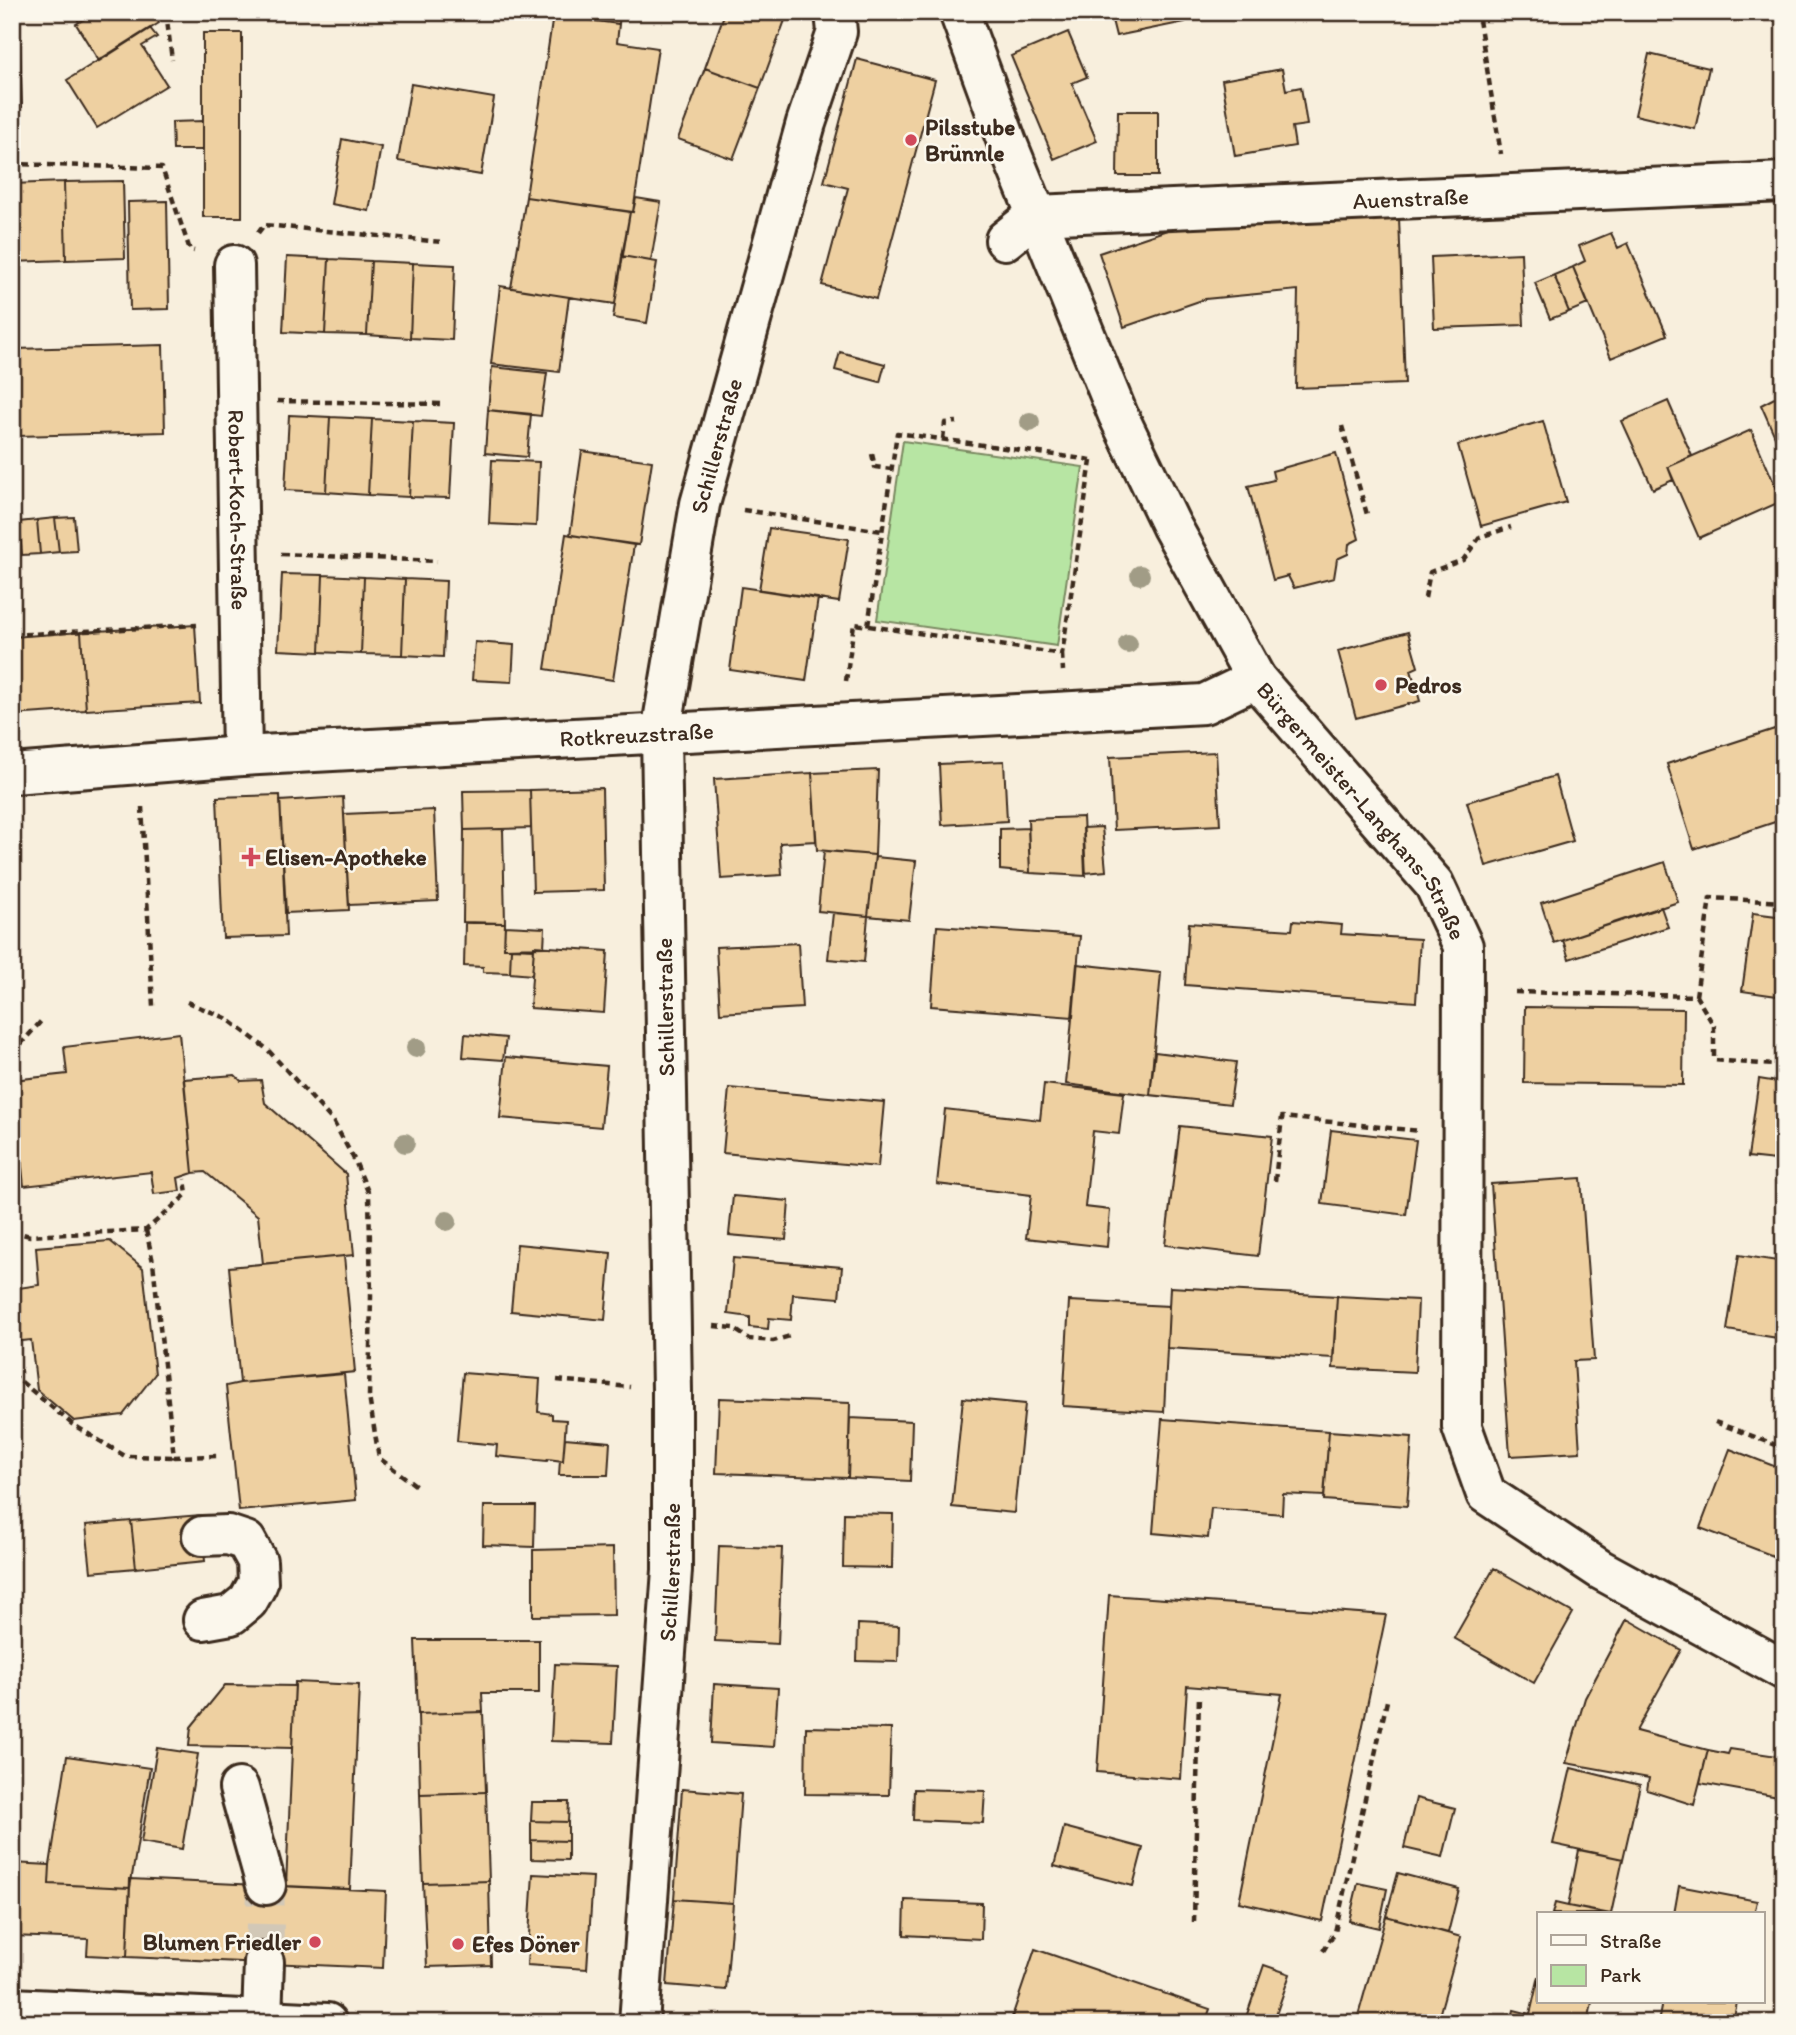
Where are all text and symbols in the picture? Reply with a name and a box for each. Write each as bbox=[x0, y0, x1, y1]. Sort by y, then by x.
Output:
place label: Pilsstube Brünnle bbox=[925, 113, 1015, 167]
marker: Pilsstube Brünnle bbox=[903, 132, 919, 148]
street label: Auenstraße bbox=[1352, 182, 1470, 215]
street label: Schillerstraße bbox=[685, 375, 748, 515]
street label: Robert-Koch-Straße bbox=[222, 409, 254, 611]
place label: Pedros bbox=[1395, 671, 1462, 699]
street label: Bürgermeister-Langhans-Straße bbox=[1251, 676, 1472, 944]
marker: Pedros bbox=[1373, 677, 1389, 693]
street label: Rotkreuzstraße bbox=[559, 717, 715, 753]
place label: Elisen-Apotheke bbox=[265, 843, 427, 871]
marker: Elisen-Apotheke bbox=[243, 849, 259, 865]
street label: Schillerstraße bbox=[650, 937, 680, 1077]
street label: Schillerstraße bbox=[653, 1503, 686, 1642]
legend bbox=[1537, 1912, 1764, 2004]
place label: Blumen Friedler bbox=[143, 1928, 302, 1956]
text: Straße bbox=[1600, 1928, 1661, 1953]
place label: Efes Döner bbox=[472, 1930, 580, 1958]
marker: Blumen Friedler bbox=[307, 1934, 323, 1950]
marker: Efes Döner bbox=[450, 1936, 466, 1952]
text: Park bbox=[1600, 1962, 1642, 1987]

